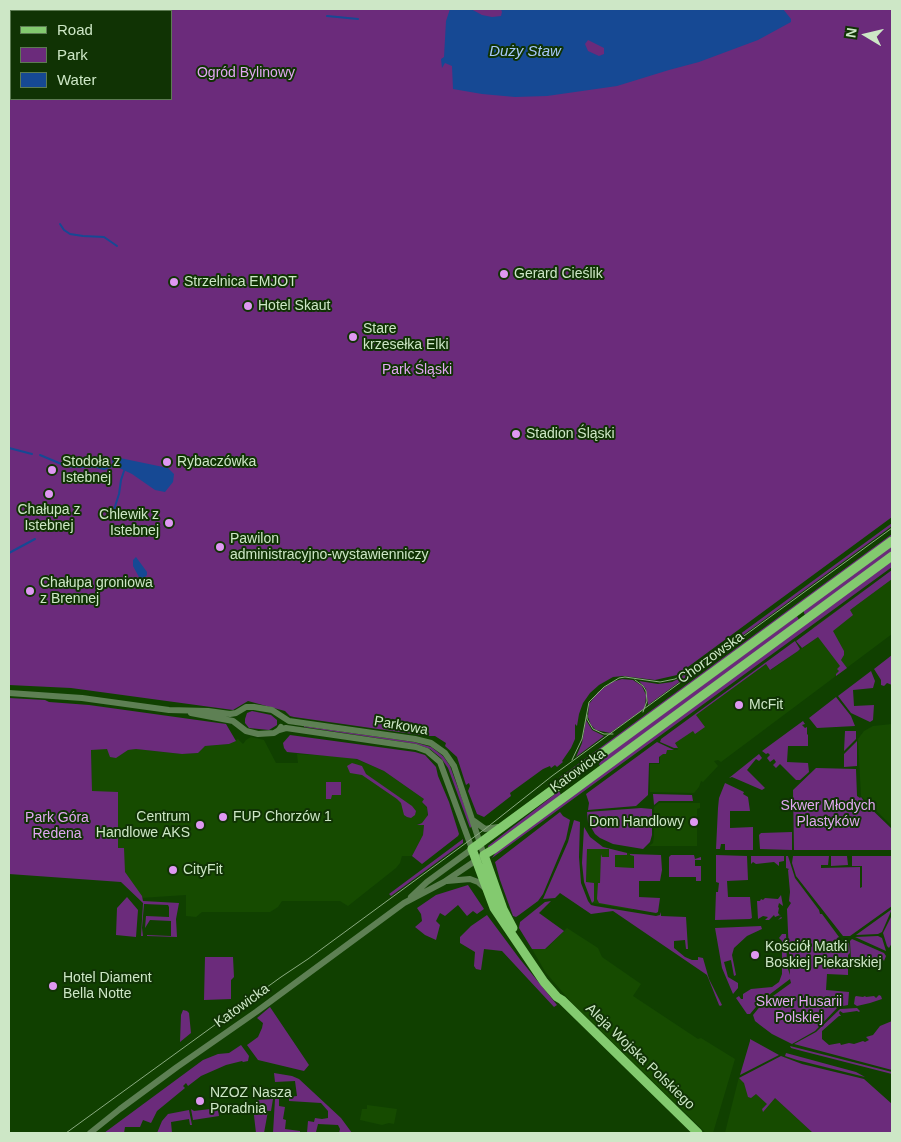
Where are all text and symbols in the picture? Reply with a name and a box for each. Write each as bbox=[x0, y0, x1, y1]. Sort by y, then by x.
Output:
legend bbox=[10, 10, 172, 100]
north arrow bbox=[841, 10, 891, 60]
text: Road bbox=[57, 21, 93, 38]
text: N bbox=[842, 26, 860, 39]
water label: Duży Staw bbox=[489, 43, 561, 61]
text: Park bbox=[57, 46, 88, 63]
park label: Ogród Bylinowy bbox=[197, 65, 295, 81]
text: Water bbox=[57, 71, 96, 88]
place label: Gerard Cieślik bbox=[514, 266, 603, 282]
marker: Gerard Cieślik bbox=[498, 268, 510, 280]
place label: Strzelnica EMJOT bbox=[184, 274, 297, 290]
marker: Strzelnica EMJOT bbox=[168, 276, 180, 288]
place label: Hotel Skaut bbox=[258, 298, 330, 314]
marker: Hotel Skaut bbox=[242, 300, 254, 312]
place label: Stare krzesełka Elki bbox=[363, 321, 449, 354]
marker: Stare krzesełka Elki bbox=[347, 331, 359, 343]
park label: Park Śląski bbox=[382, 362, 452, 378]
place label: Stadion Śląski bbox=[526, 426, 615, 442]
marker: Stadion Śląski bbox=[510, 428, 522, 440]
place label: Stodoła z Istebnej bbox=[62, 454, 120, 487]
place label: Rybaczówka bbox=[177, 454, 256, 470]
marker: Rybaczówka bbox=[161, 456, 173, 468]
marker: Stodoła z Istebnej bbox=[46, 464, 58, 476]
marker: Chałupa z Istebnej bbox=[43, 488, 55, 500]
place label: Chałupa z Istebnej bbox=[17, 502, 81, 534]
place label: Chlewik z Istebnej bbox=[99, 507, 159, 540]
marker: Chlewik z Istebnej bbox=[163, 517, 175, 529]
place label: Pawilon administracyjno-wystawienniczy bbox=[230, 531, 428, 564]
marker: Pawilon administracyjno-wystawienniczy bbox=[214, 541, 226, 553]
place label: Chałupa groniowa z Brennej bbox=[40, 575, 153, 608]
marker: Chałupa groniowa z Brennej bbox=[24, 585, 36, 597]
street label: Chorzowska bbox=[675, 629, 747, 687]
place label: McFit bbox=[749, 697, 783, 713]
marker: McFit bbox=[733, 699, 745, 711]
street label: Parkowa bbox=[373, 713, 429, 739]
street label: Katowicka bbox=[547, 745, 609, 797]
park label: Skwer Młodych Plastyków bbox=[781, 798, 875, 830]
place label: Centrum Handlowe AKS bbox=[96, 809, 190, 842]
place label: FUP Chorzów 1 bbox=[233, 809, 332, 825]
park label: Park Góra Redena bbox=[25, 810, 89, 842]
marker: FUP Chorzów 1 bbox=[217, 811, 229, 823]
place label: Dom Handlowy bbox=[589, 814, 684, 830]
marker: Dom Handlowy bbox=[688, 816, 700, 828]
marker: Centrum Handlowe AKS bbox=[194, 819, 206, 831]
place label: CityFit bbox=[183, 862, 223, 878]
marker: CityFit bbox=[167, 864, 179, 876]
place label: Kościół Matki Boskiej Piekarskiej bbox=[765, 939, 882, 972]
marker: Kościół Matki Boskiej Piekarskiej bbox=[749, 949, 761, 961]
place label: Hotel Diament Bella Notte bbox=[63, 970, 152, 1002]
marker: Hotel Diament Bella Notte bbox=[47, 980, 59, 992]
street label: Katowicka bbox=[211, 980, 273, 1032]
park label: Skwer Husarii Polskiej bbox=[756, 994, 842, 1026]
street label: Aleja Wojska Polskiego bbox=[582, 1001, 698, 1113]
place label: NZOZ Nasza Poradnia bbox=[210, 1085, 292, 1118]
marker: NZOZ Nasza Poradnia bbox=[194, 1095, 206, 1107]

